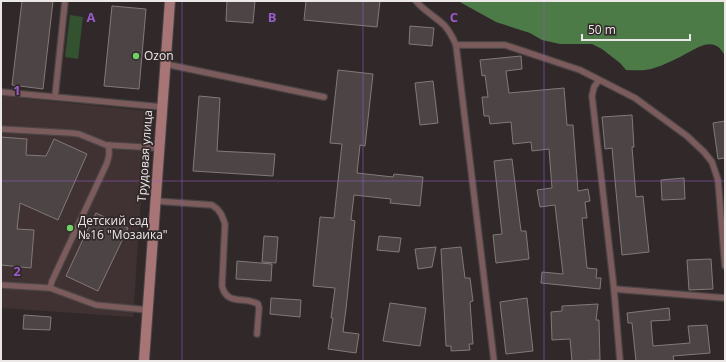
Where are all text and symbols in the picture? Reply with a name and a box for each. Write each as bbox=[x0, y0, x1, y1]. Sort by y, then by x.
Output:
text: A bbox=[87, 8, 96, 26]
text: B bbox=[268, 8, 277, 26]
text: C bbox=[450, 8, 458, 26]
scale bar bbox=[582, 16, 690, 42]
text: 50 m bbox=[588, 21, 616, 38]
place label: Ozon bbox=[144, 47, 174, 64]
marker: Ozon bbox=[131, 51, 141, 61]
text: 1 bbox=[13, 81, 21, 99]
street label: Трудовая улица bbox=[133, 109, 156, 202]
place label: Детский сад №16 "Мозаика" bbox=[78, 212, 168, 243]
marker: Детский сад №16 "Мозаика" bbox=[65, 223, 75, 233]
text: 2 bbox=[13, 262, 21, 280]

